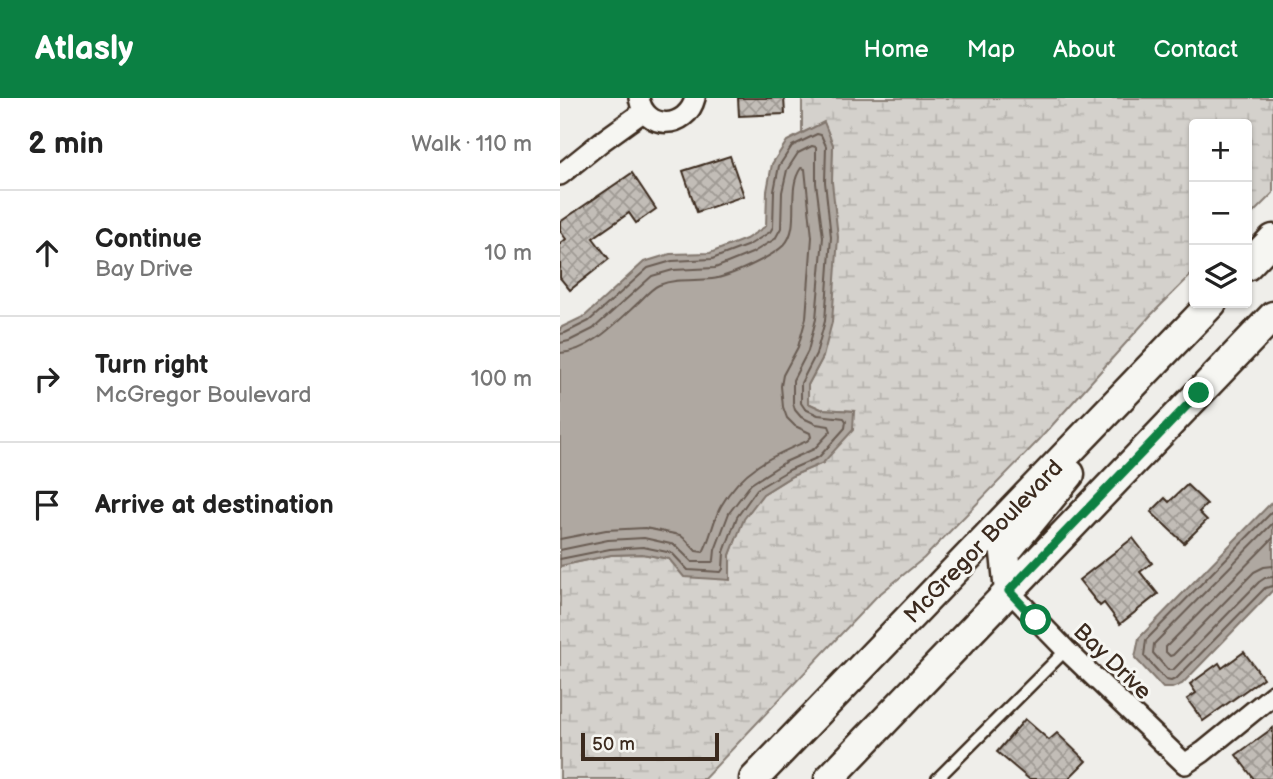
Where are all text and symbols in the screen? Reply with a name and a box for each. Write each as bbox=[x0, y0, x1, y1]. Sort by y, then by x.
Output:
text: Atlasly bbox=[35, 29, 133, 69]
text: Home bbox=[864, 35, 929, 64]
text: Map bbox=[967, 35, 1015, 64]
text: About bbox=[1053, 35, 1115, 64]
text: Contact bbox=[1153, 35, 1238, 64]
map controls bbox=[1189, 119, 1252, 308]
button: + bbox=[1189, 119, 1252, 182]
text: 2 min bbox=[28, 126, 104, 162]
text: Walk · 110 m bbox=[411, 130, 532, 158]
button: − bbox=[1189, 182, 1252, 245]
text: Continue bbox=[95, 224, 202, 255]
icon: ahead bbox=[28, 234, 66, 272]
text: 10 m bbox=[484, 239, 532, 267]
button: layers bbox=[1189, 245, 1252, 308]
text: Bay Drive bbox=[95, 255, 193, 283]
text: Turn right bbox=[95, 350, 208, 381]
icon: right bbox=[28, 360, 66, 398]
text: 100 m bbox=[471, 365, 532, 393]
route end bbox=[1183, 377, 1214, 408]
text: McGregor Boulevard bbox=[95, 381, 311, 409]
street label: McGregor Boulevard bbox=[898, 454, 1069, 629]
icon: arrive bbox=[28, 486, 66, 524]
text: Arrive at destination bbox=[95, 490, 334, 521]
route start bbox=[1020, 604, 1051, 635]
street label: Bay Drive bbox=[1067, 618, 1157, 706]
scale bar bbox=[581, 730, 719, 762]
text: 50 m bbox=[592, 733, 635, 756]

